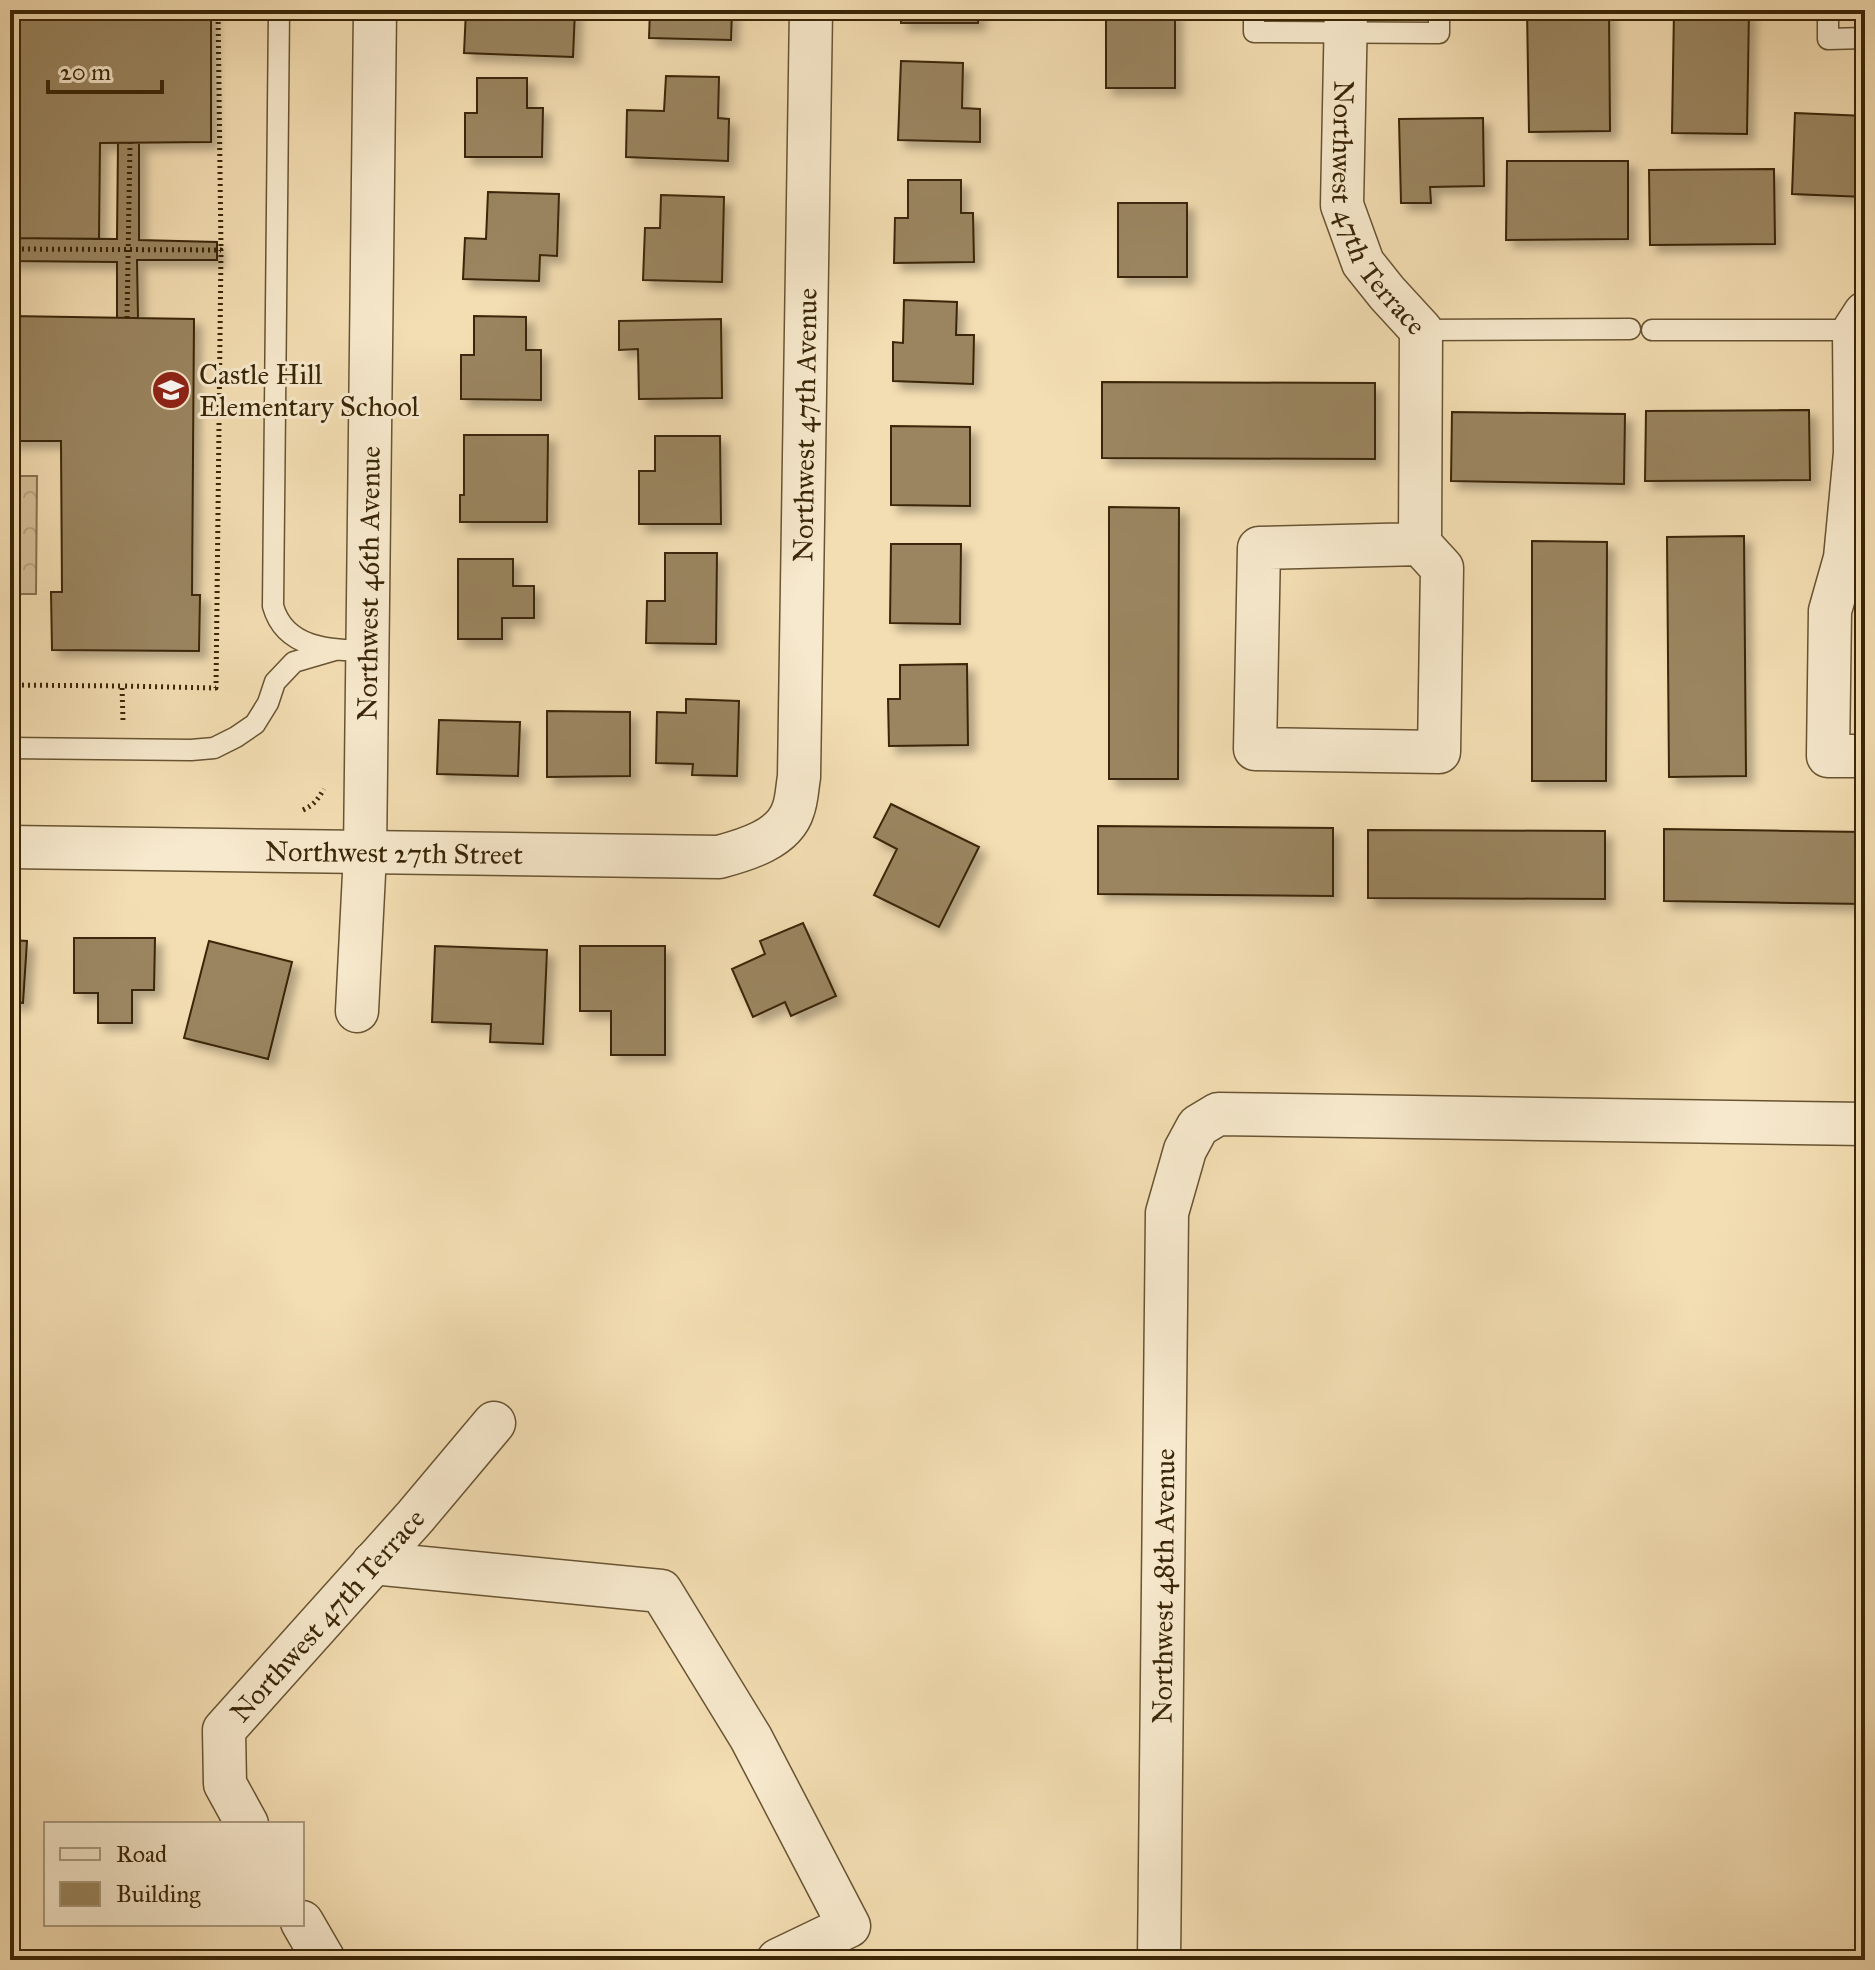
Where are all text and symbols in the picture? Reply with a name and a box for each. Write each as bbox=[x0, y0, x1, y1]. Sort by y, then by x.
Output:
scale bar bbox=[48, 44, 162, 94]
text: 20 m bbox=[60, 57, 111, 87]
street label: Northwest 47th Terrace bbox=[1324, 80, 1434, 342]
street label: Northwest 47th Avenue bbox=[785, 288, 825, 562]
place label: Castle Hill Elementary School bbox=[199, 357, 420, 424]
school or university icon: Castle Hill Elementary School bbox=[150, 369, 192, 411]
street label: Northwest 46th Avenue bbox=[350, 446, 388, 721]
street label: Northwest 27th Street bbox=[265, 834, 523, 872]
street label: Northwest 48th Avenue bbox=[1145, 1448, 1182, 1724]
street label: Northwest 47th Terrace bbox=[223, 1501, 432, 1729]
legend bbox=[44, 1822, 304, 1926]
text: Road bbox=[116, 1839, 167, 1869]
text: Building bbox=[116, 1879, 201, 1909]

